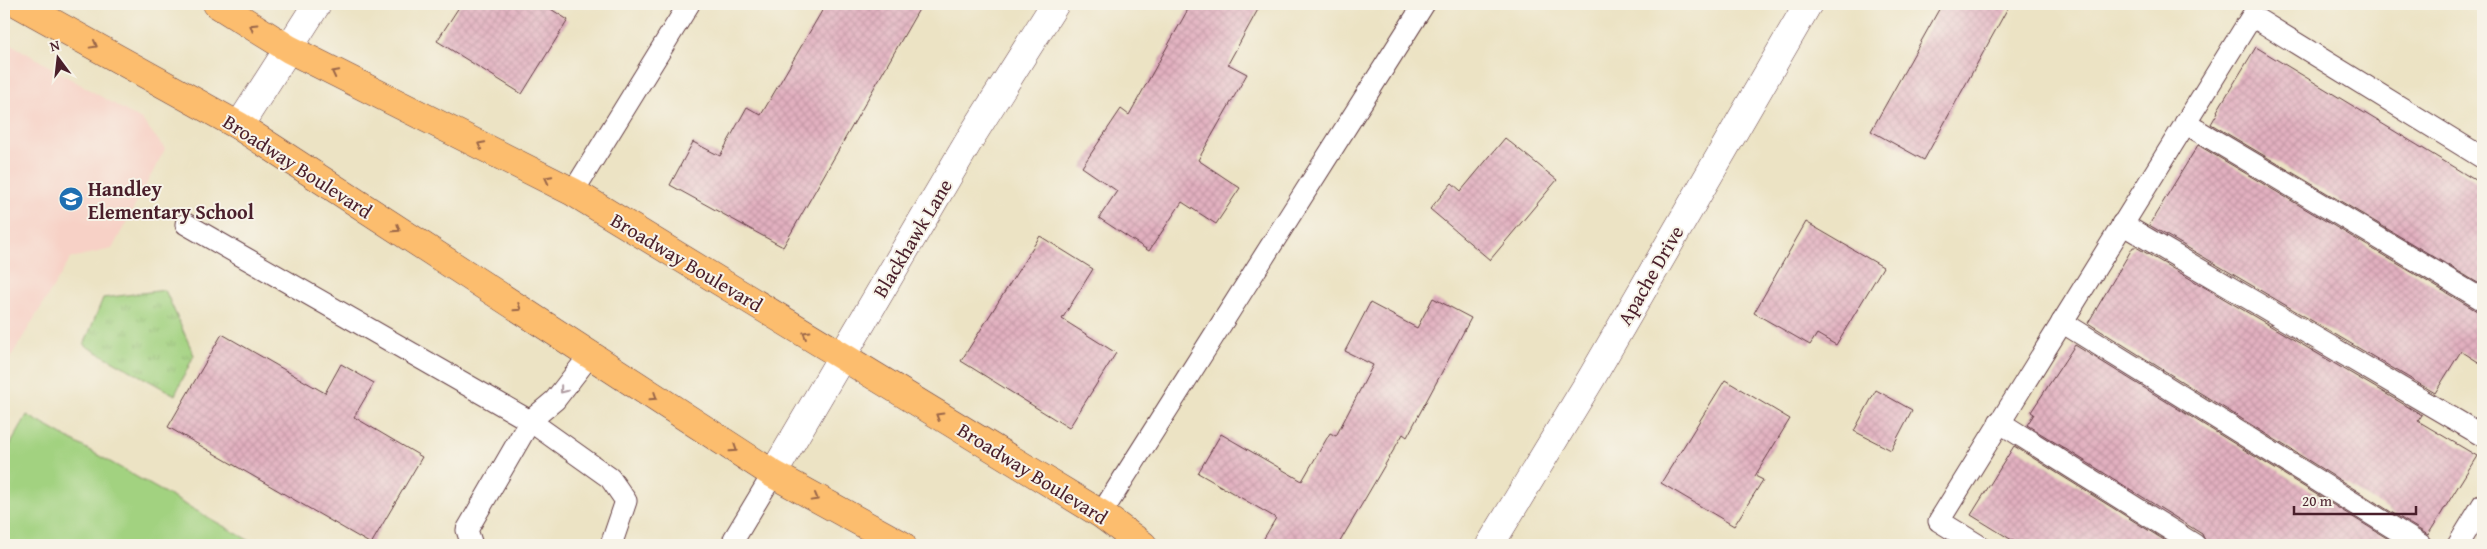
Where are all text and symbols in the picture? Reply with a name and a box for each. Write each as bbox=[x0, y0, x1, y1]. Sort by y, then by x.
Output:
one-way arrow bbox=[249, 23, 258, 33]
north arrow bbox=[32, 32, 82, 82]
text: N bbox=[48, 34, 62, 56]
one-way arrow bbox=[89, 39, 98, 49]
one-way arrow bbox=[332, 69, 341, 79]
street label: Broadway Boulevard bbox=[218, 107, 378, 225]
one-way arrow bbox=[477, 142, 486, 152]
street label: Blackhawk Lane bbox=[865, 173, 959, 303]
place label: Handley Elementary School bbox=[88, 174, 254, 226]
one-way arrow bbox=[544, 175, 553, 185]
school or university icon: Handley Elementary School bbox=[58, 186, 84, 212]
street label: Broadway Boulevard bbox=[606, 205, 769, 319]
street label: Apache Drive bbox=[1610, 220, 1690, 330]
one-way arrow bbox=[391, 223, 401, 232]
one-way arrow bbox=[512, 302, 522, 311]
one-way arrow bbox=[802, 331, 811, 341]
one-way arrow bbox=[559, 385, 568, 394]
one-way arrow bbox=[649, 391, 658, 400]
one-way arrow bbox=[936, 412, 945, 422]
street label: Broadway Boulevard bbox=[952, 415, 1114, 531]
one-way arrow bbox=[729, 443, 738, 452]
scale bar bbox=[2294, 484, 2417, 516]
text: 20 m bbox=[2302, 490, 2333, 511]
one-way arrow bbox=[810, 491, 819, 501]

